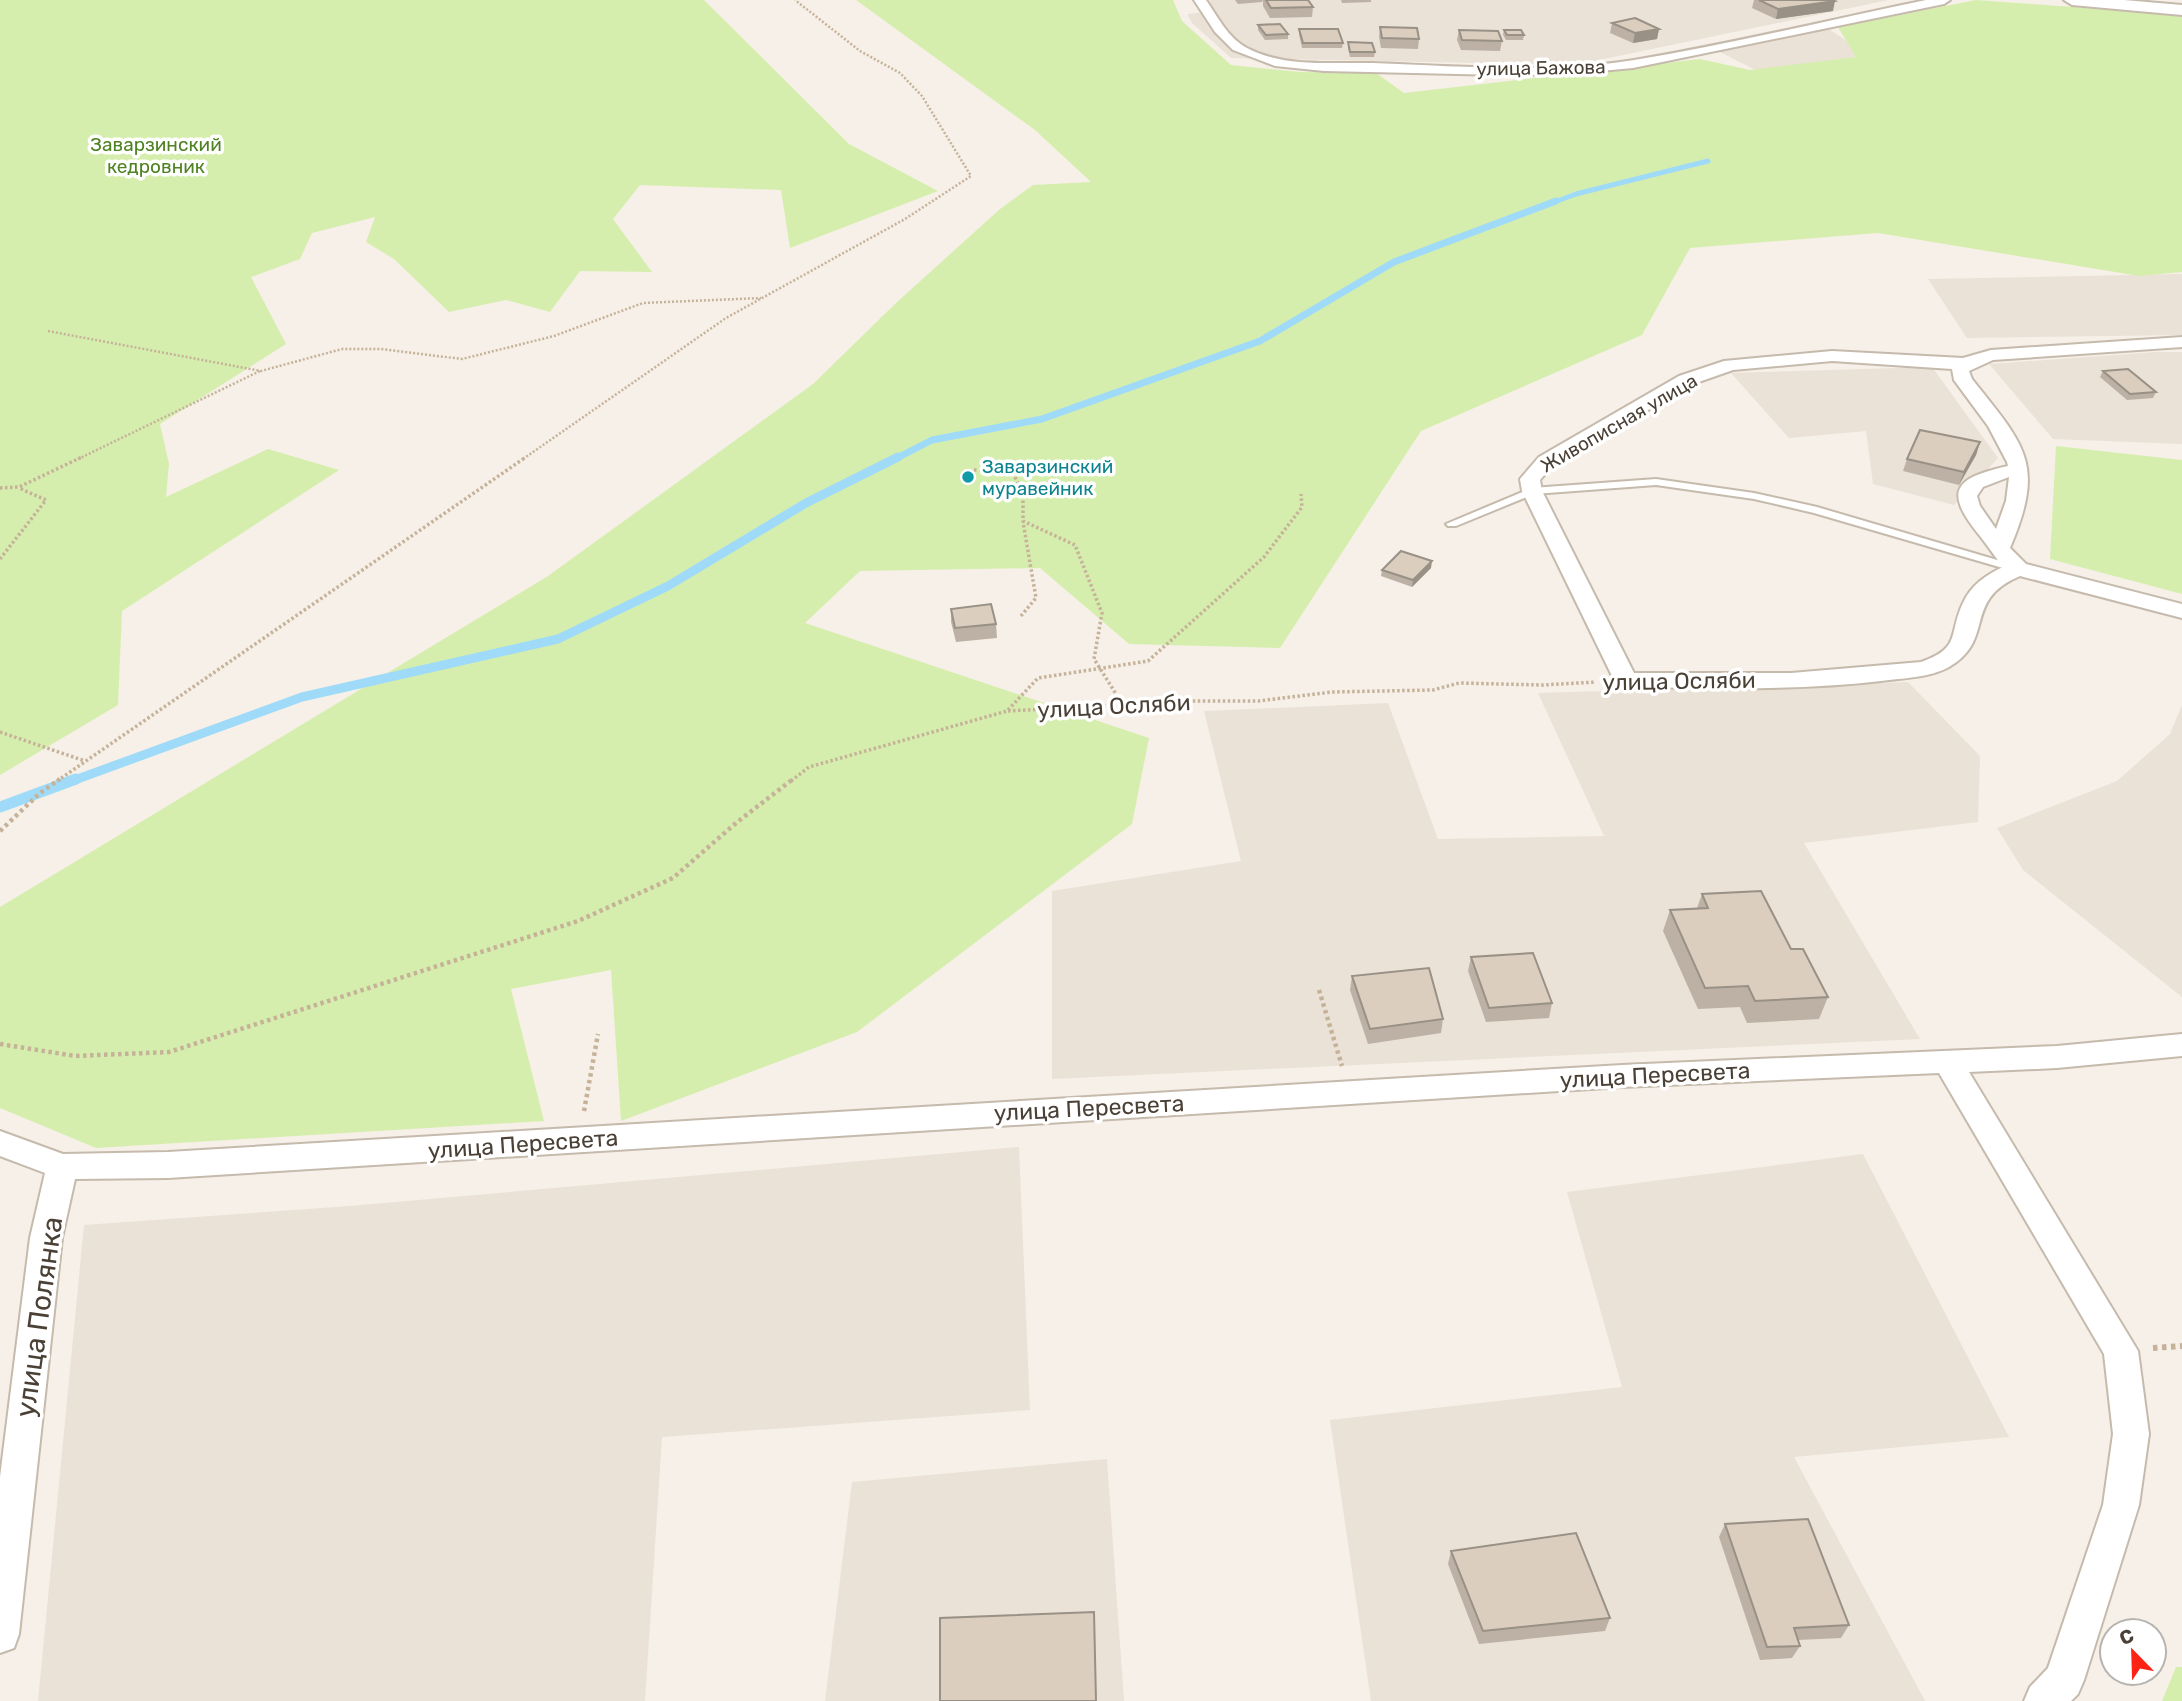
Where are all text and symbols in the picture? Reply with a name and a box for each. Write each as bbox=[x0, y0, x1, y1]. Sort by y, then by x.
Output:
street label: улица Бажова bbox=[1476, 55, 1606, 81]
park label: Заварзинский кедровник bbox=[90, 133, 222, 178]
street label: Живописная улица bbox=[1537, 369, 1701, 477]
place label: Заварзинский муравейник bbox=[982, 455, 1113, 500]
marker: Заварзинский муравейник bbox=[960, 469, 976, 485]
street label: улица Осляби bbox=[1602, 666, 1756, 696]
street label: улица Осляби bbox=[1037, 688, 1191, 724]
street label: улица Пересвета bbox=[1559, 1056, 1751, 1094]
street label: улица Пересвета bbox=[993, 1089, 1185, 1127]
street label: улица Пересвета bbox=[427, 1123, 619, 1165]
street label: улица Полянка bbox=[9, 1215, 69, 1419]
north arrow bbox=[2098, 1617, 2168, 1687]
text: С bbox=[2116, 1624, 2137, 1650]

